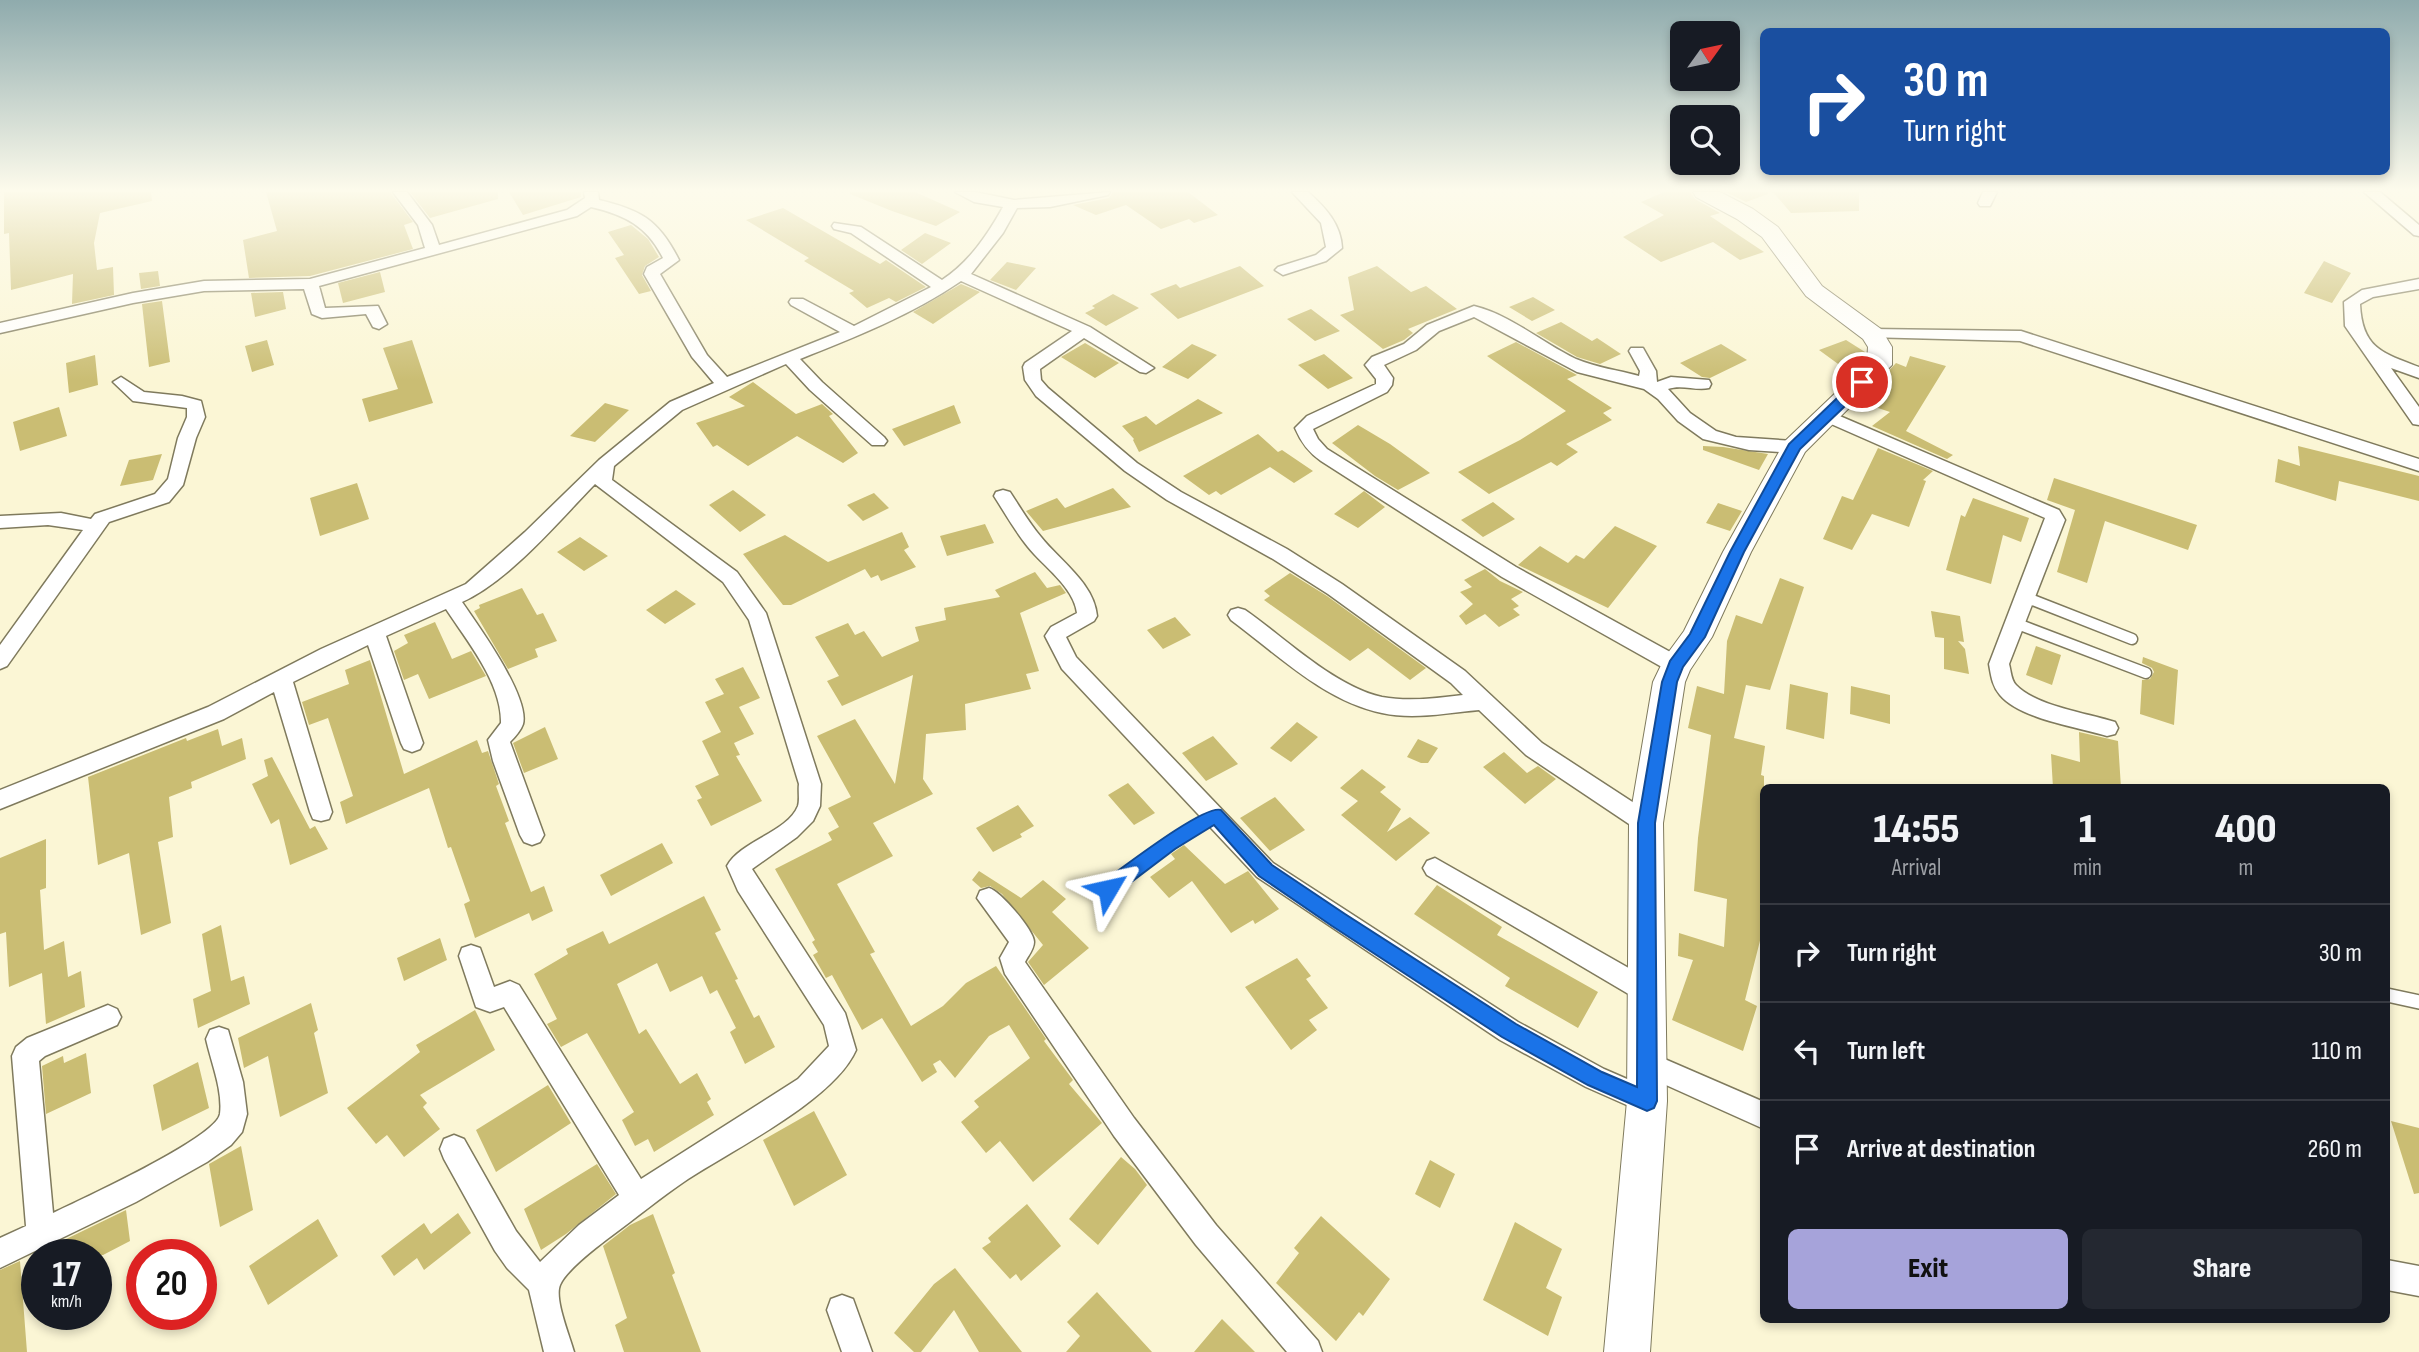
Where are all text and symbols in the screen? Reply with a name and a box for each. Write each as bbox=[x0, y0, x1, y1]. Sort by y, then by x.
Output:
north arrow bbox=[1670, 21, 1740, 91]
map controls bbox=[1670, 21, 1740, 175]
text: 30 m bbox=[1903, 52, 1988, 111]
icon: right bbox=[1788, 56, 1879, 147]
button: search bbox=[1670, 105, 1740, 175]
text: Turn right bbox=[1903, 112, 2007, 151]
pin bbox=[1832, 352, 1892, 412]
icon: arrive bbox=[1843, 363, 1881, 401]
text: 14:55 bbox=[1873, 804, 1960, 855]
text: 1 bbox=[2079, 804, 2096, 855]
text: 400 bbox=[2215, 804, 2277, 855]
position arrow bbox=[1071, 852, 1145, 926]
text: Arrival bbox=[1892, 854, 1941, 882]
text: min bbox=[2073, 854, 2102, 882]
text: m bbox=[2239, 854, 2253, 882]
icon: right bbox=[1788, 934, 1826, 972]
text: Turn right bbox=[1847, 938, 1936, 969]
text: 30 m bbox=[2319, 938, 2362, 969]
icon: left bbox=[1788, 1032, 1826, 1070]
text: Turn left bbox=[1847, 1036, 1925, 1067]
text: 110 m bbox=[2311, 1036, 2362, 1067]
icon: arrive bbox=[1788, 1130, 1826, 1168]
text: Arrive at destination bbox=[1847, 1134, 2035, 1165]
text: 260 m bbox=[2307, 1134, 2362, 1165]
button: Exit bbox=[1788, 1229, 2068, 1309]
button: Share bbox=[2082, 1229, 2362, 1309]
speed limit sign: 20 bbox=[126, 1239, 217, 1330]
text: 17 bbox=[52, 1254, 81, 1297]
text: km/h bbox=[51, 1291, 82, 1312]

